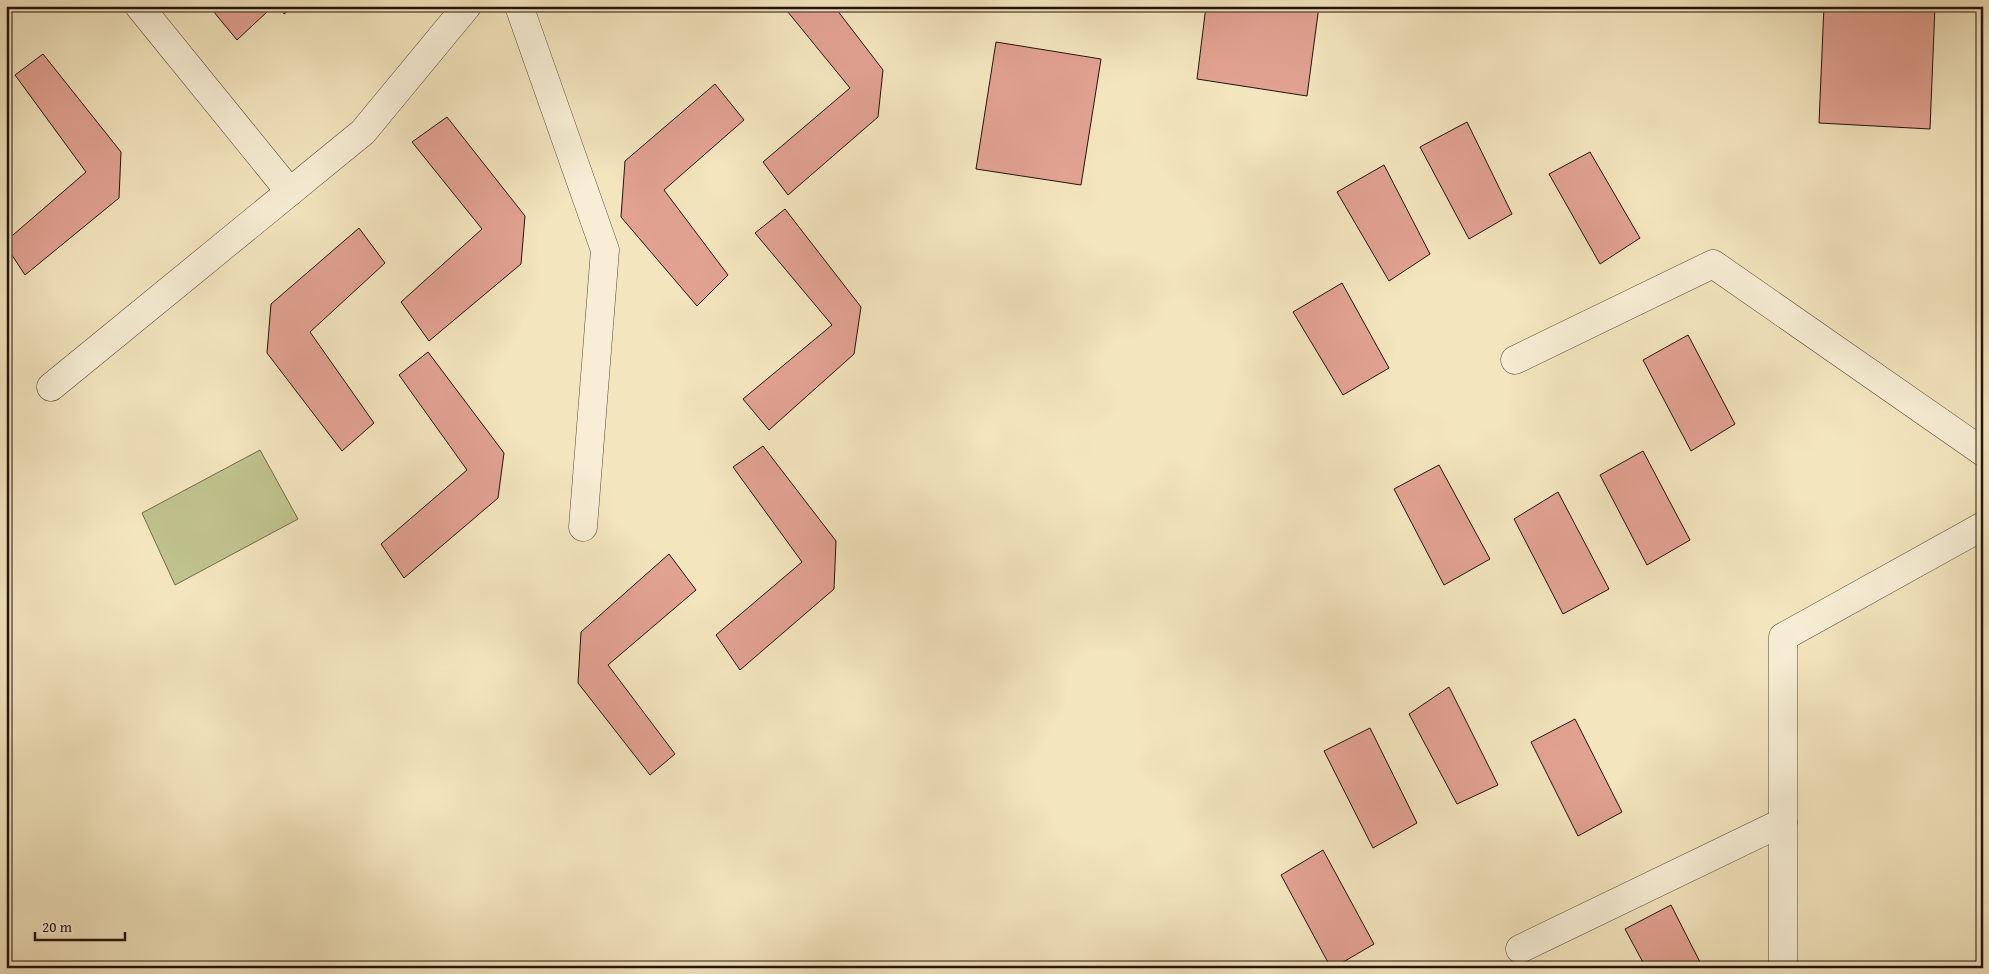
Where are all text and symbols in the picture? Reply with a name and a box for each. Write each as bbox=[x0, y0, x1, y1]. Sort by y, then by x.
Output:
scale bar bbox=[35, 909, 125, 941]
text: 20 m bbox=[42, 916, 73, 937]

